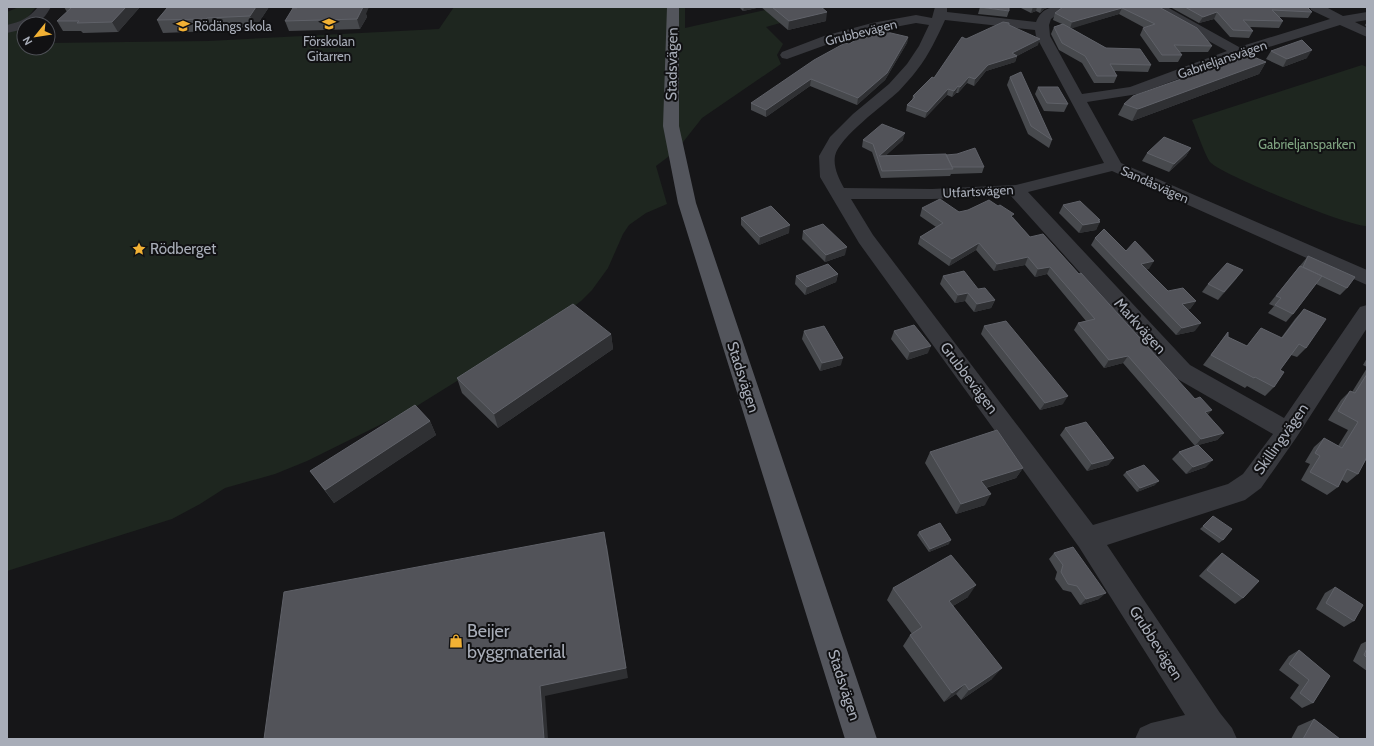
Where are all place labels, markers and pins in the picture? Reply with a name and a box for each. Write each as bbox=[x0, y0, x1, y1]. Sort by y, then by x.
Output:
school or university icon: Förskolan Gitarren bbox=[321, 16, 337, 32]
school or university icon: Rödängs skola bbox=[175, 18, 191, 34]
place label: Rödängs skola bbox=[194, 18, 272, 34]
place label: Förskolan Gitarren bbox=[303, 33, 355, 64]
place label: Rödberget bbox=[150, 240, 216, 258]
place icon: Rödberget bbox=[131, 241, 147, 257]
place label: Beijer byggmaterial bbox=[467, 620, 566, 663]
shop icon: Beijer byggmaterial bbox=[448, 633, 464, 649]

